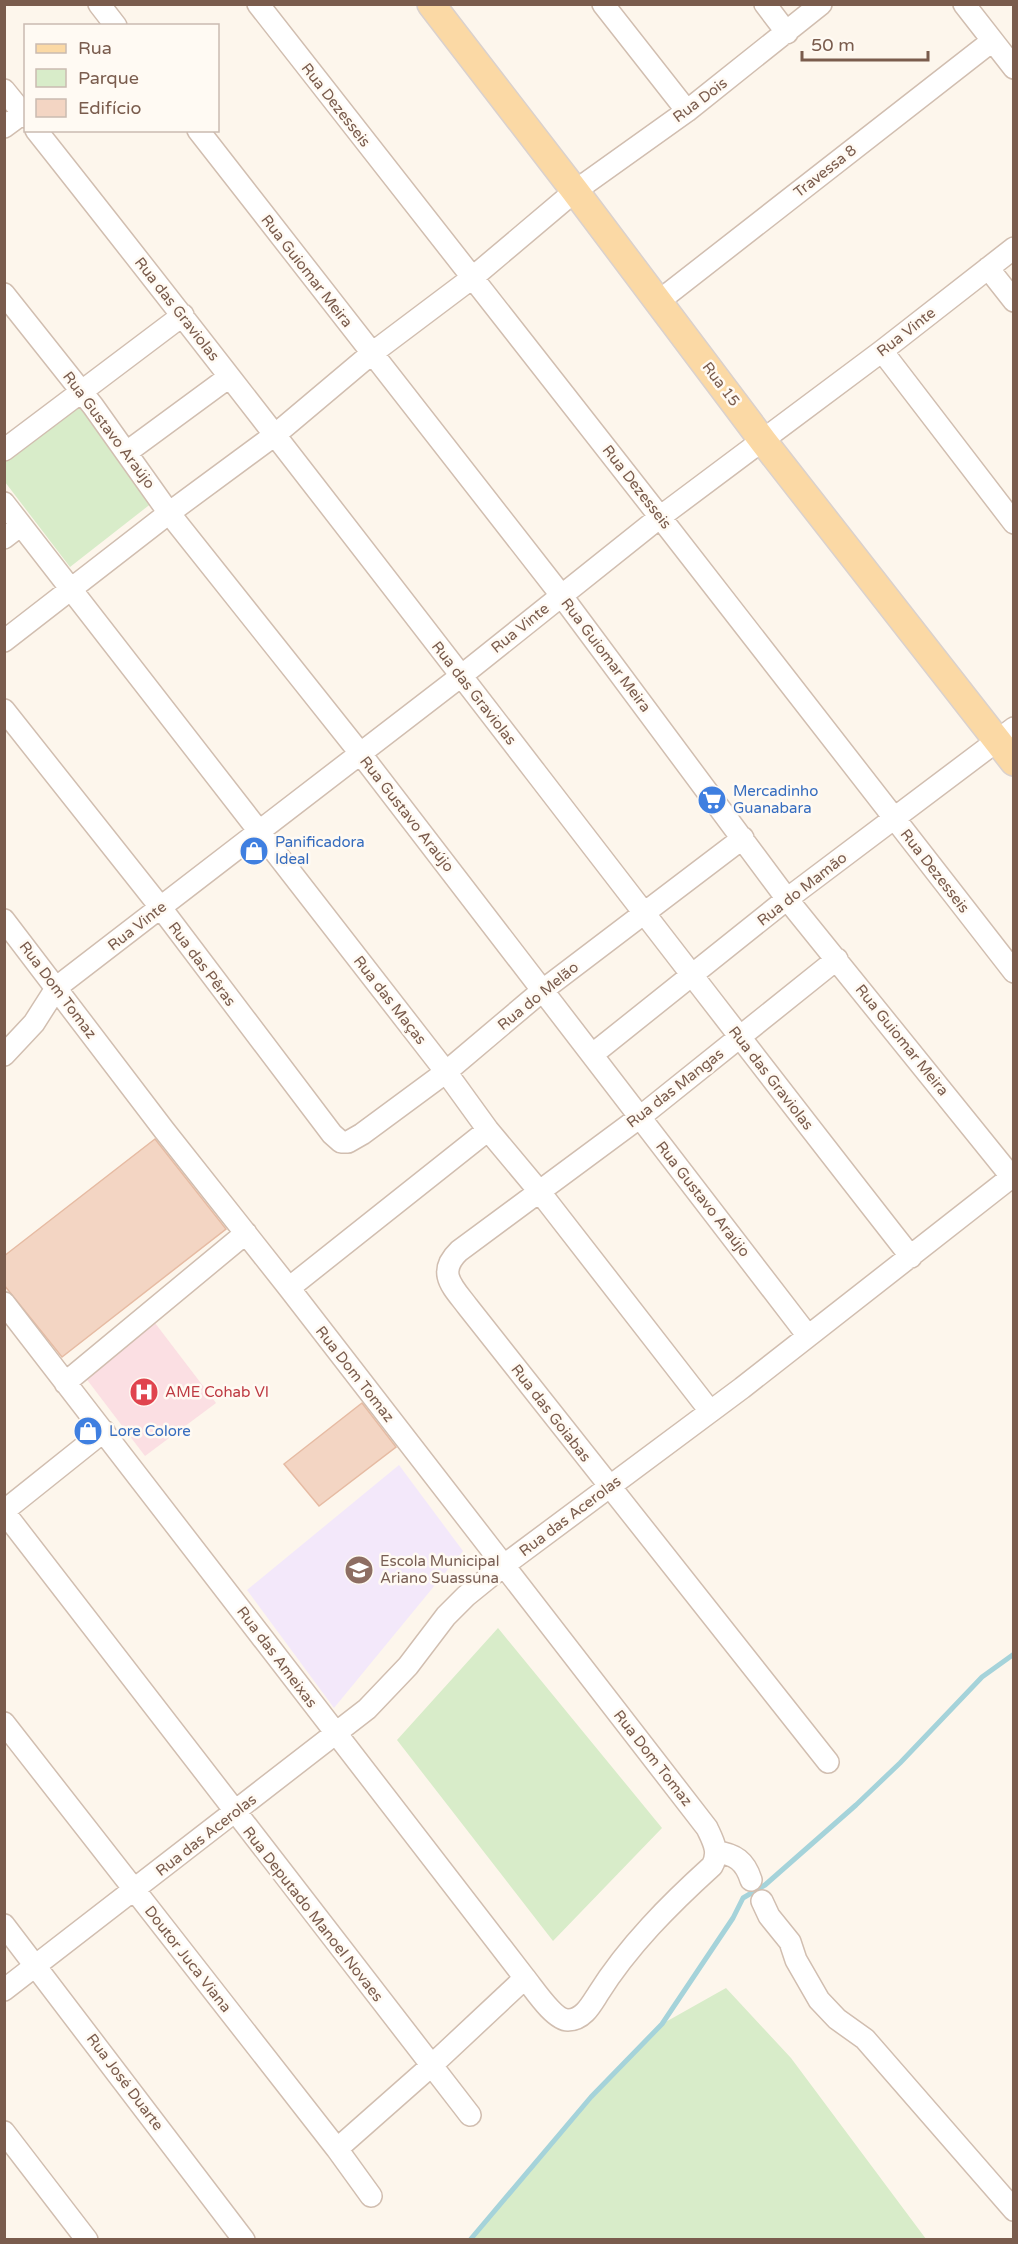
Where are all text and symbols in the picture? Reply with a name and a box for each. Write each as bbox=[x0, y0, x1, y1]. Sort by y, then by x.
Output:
legend bbox=[24, 24, 219, 132]
scale bar bbox=[802, 24, 928, 62]
text: 50 m bbox=[811, 34, 855, 56]
text: Rua bbox=[78, 37, 112, 59]
street label: Rua Dezesseis bbox=[298, 60, 374, 150]
text: Parque bbox=[78, 67, 139, 89]
street label: Rua Dois bbox=[669, 74, 731, 126]
text: Edifício bbox=[78, 97, 142, 119]
street label: Travessa 8 bbox=[790, 141, 860, 201]
street label: Rua Guiomar Meira bbox=[257, 211, 357, 331]
street label: Rua das Graviolas bbox=[131, 254, 223, 364]
street label: Rua Vinte bbox=[873, 304, 939, 360]
street label: Rua 15 bbox=[698, 358, 744, 410]
street label: Rua Gustavo Araújo bbox=[59, 368, 159, 492]
street label: Rua Dezesseis bbox=[599, 442, 675, 532]
street label: Rua Guiomar Meira bbox=[557, 594, 655, 716]
street label: Rua Vinte bbox=[487, 599, 553, 657]
street label: Rua das Graviolas bbox=[428, 638, 520, 748]
street label: Rua Gustavo Araújo bbox=[356, 753, 458, 875]
place label: Mercadinho Guanabara bbox=[733, 782, 818, 817]
supermarket icon: Mercadinho Guanabara bbox=[696, 784, 728, 816]
street label: Rua Dezesseis bbox=[897, 826, 973, 916]
place label: Panificadora Ideal bbox=[275, 833, 365, 868]
shop icon: Panificadora Ideal bbox=[238, 835, 270, 867]
street label: Rua do Mamão bbox=[754, 848, 850, 930]
street label: Rua Vinte bbox=[104, 898, 170, 954]
street label: Rua das Pêras bbox=[164, 918, 240, 1010]
street label: Rua Dom Tomaz bbox=[16, 938, 100, 1042]
street label: Rua das Maças bbox=[350, 952, 430, 1048]
street label: Rua do Melão bbox=[494, 958, 582, 1034]
street label: Rua Guiomar Meira bbox=[852, 981, 952, 1099]
street label: Rua das Graviolas bbox=[725, 1023, 817, 1133]
street label: Rua das Mangas bbox=[623, 1044, 727, 1132]
street label: Rua Gustavo Araújo bbox=[652, 1138, 754, 1260]
street label: Rua Dom Tomaz bbox=[312, 1322, 398, 1426]
street label: Rua das Goiabas bbox=[507, 1361, 595, 1465]
hospital icon: AME Cohab VI bbox=[128, 1376, 160, 1408]
place label: AME Cohab VI bbox=[165, 1383, 269, 1401]
shop icon: Lore Colore bbox=[72, 1415, 104, 1447]
place label: Lore Colore bbox=[109, 1422, 191, 1440]
street label: Rua das Acerolas bbox=[516, 1472, 624, 1560]
place label: Escola Municipal Ariano Suassuna bbox=[380, 1552, 499, 1587]
school or university icon: Escola Municipal Ariano Suassuna bbox=[343, 1554, 375, 1586]
street label: Rua das Ameixas bbox=[233, 1603, 321, 1711]
street label: Rua Dom Tomaz bbox=[610, 1706, 696, 1810]
street label: Rua das Acerolas bbox=[152, 1790, 260, 1880]
street label: Rua Deputado Manoel Novaes bbox=[239, 1823, 387, 2005]
street label: Doutor Juca Viana bbox=[141, 1902, 235, 2016]
street label: Rua José Duarte bbox=[83, 2030, 167, 2134]

